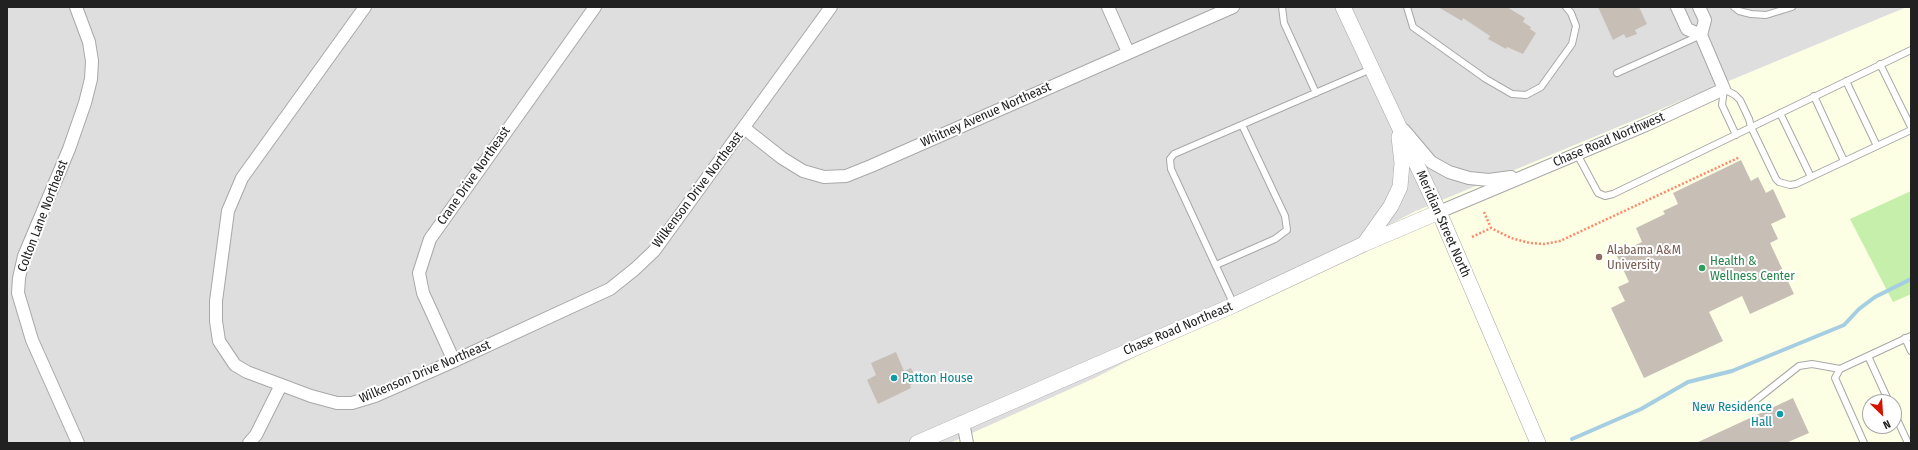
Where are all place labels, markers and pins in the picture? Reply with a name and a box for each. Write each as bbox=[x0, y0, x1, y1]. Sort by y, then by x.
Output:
place label: Alabama A&M University bbox=[1607, 242, 1681, 273]
marker: Alabama A&M University bbox=[1594, 252, 1604, 262]
place label: Health & Wellness Center bbox=[1710, 253, 1795, 284]
marker: Health & Wellness Center bbox=[1697, 263, 1707, 273]
place label: Patton House bbox=[902, 370, 973, 386]
marker: Patton House bbox=[889, 373, 899, 383]
place label: New Residence Hall bbox=[1692, 399, 1772, 430]
marker: New Residence Hall bbox=[1775, 409, 1785, 419]

